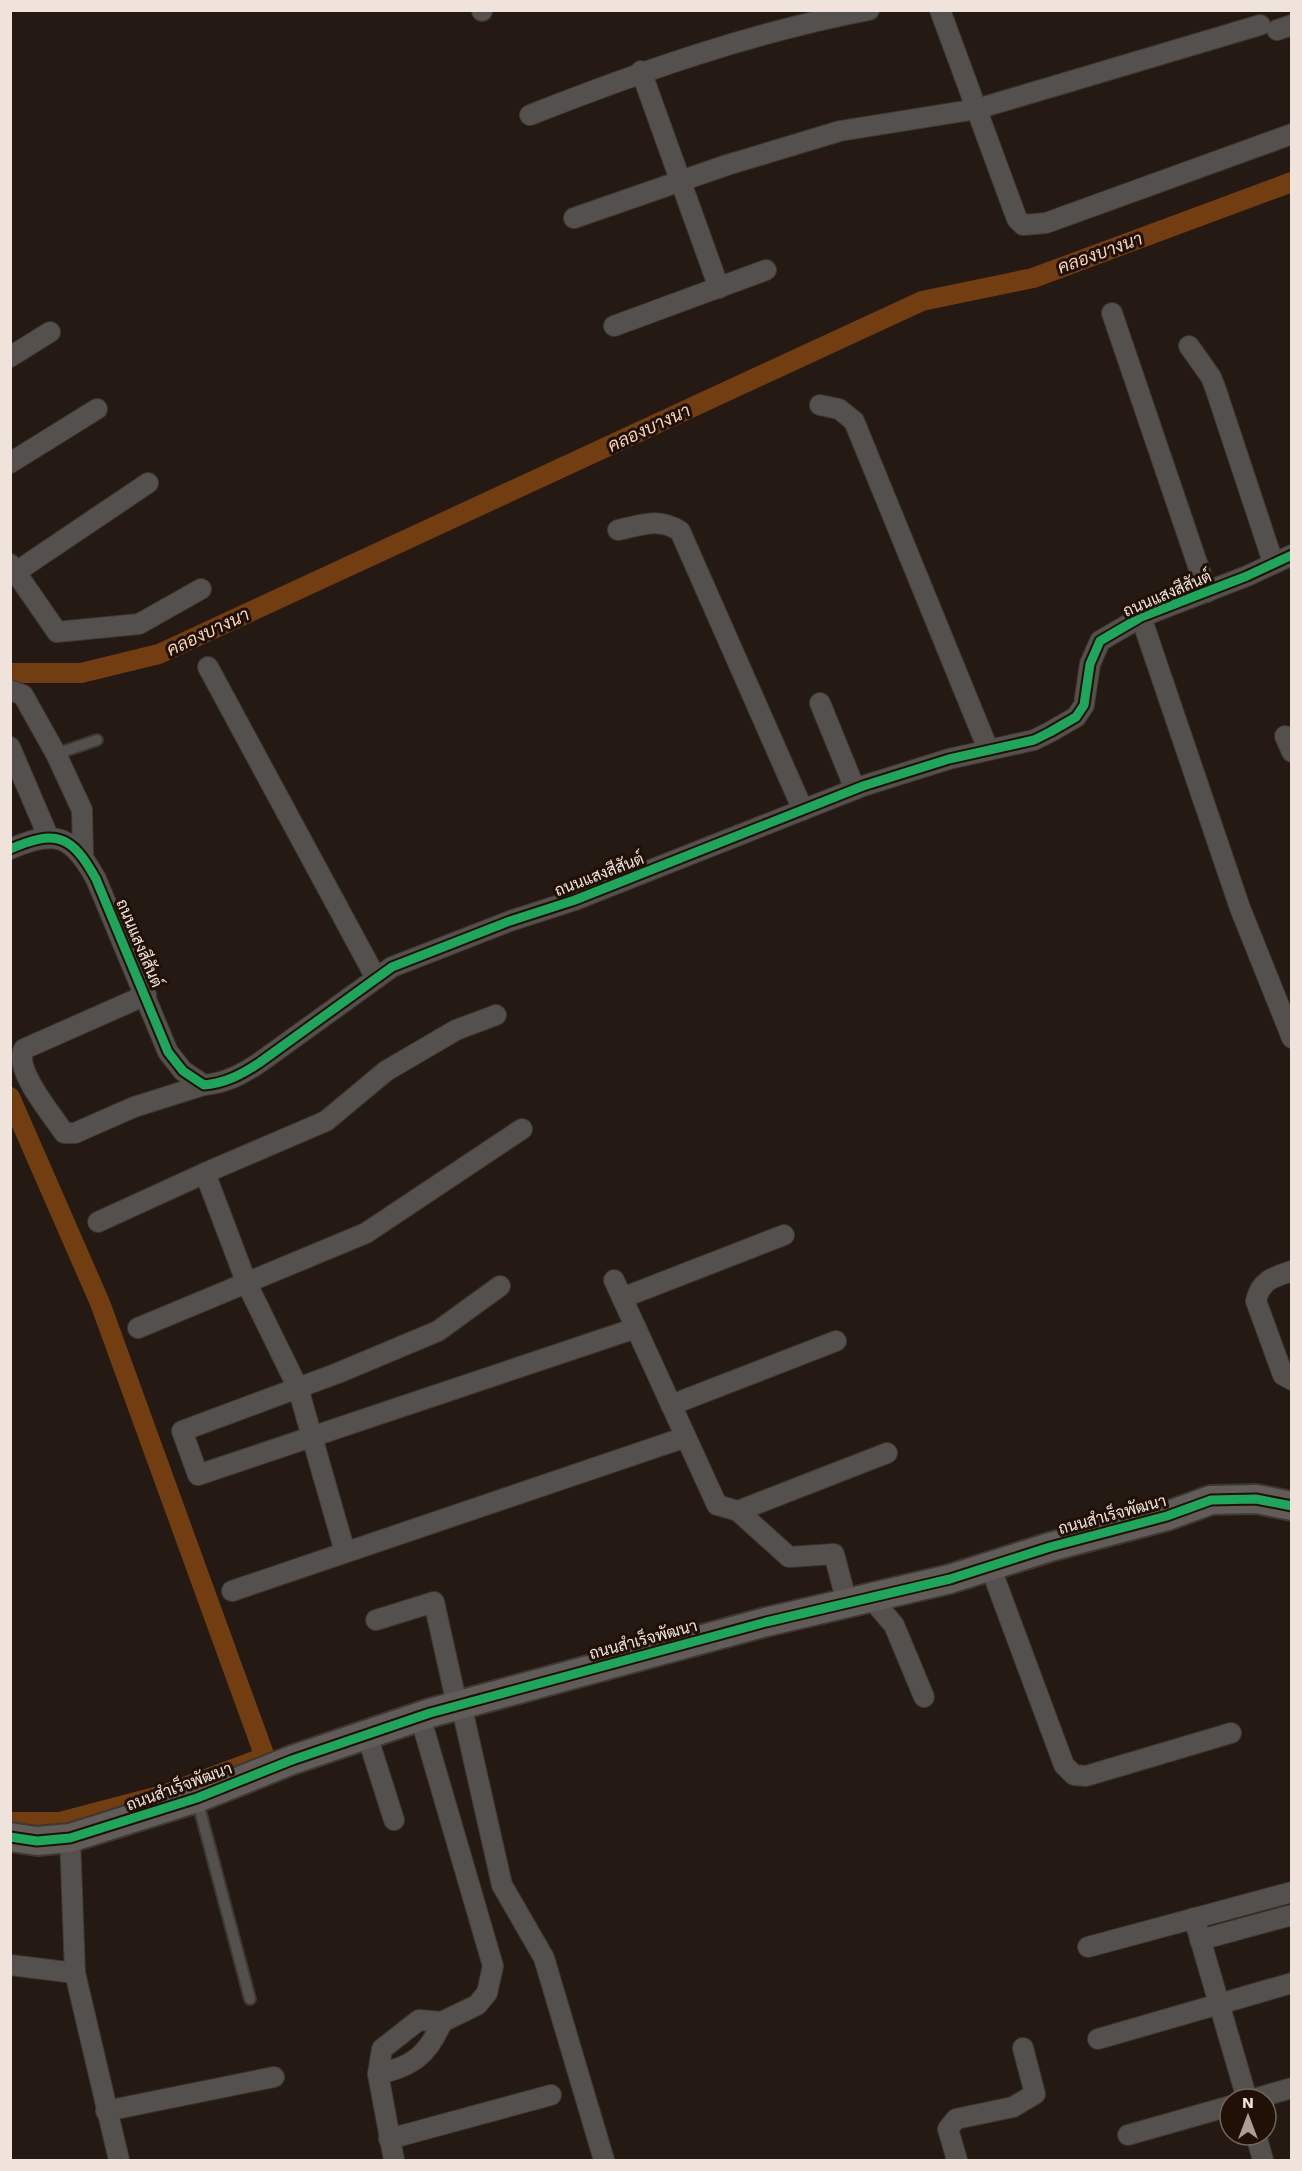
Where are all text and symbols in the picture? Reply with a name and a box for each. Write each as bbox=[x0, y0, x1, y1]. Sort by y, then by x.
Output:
water label: คลองบางนา bbox=[1055, 227, 1145, 278]
water label: คลองบางนา bbox=[604, 399, 694, 456]
street label: ถนนแสงสีสันต์ bbox=[1119, 564, 1214, 621]
water label: คลองบางนา bbox=[163, 603, 253, 660]
street label: ถนนแสงสีสันต์ bbox=[551, 846, 646, 900]
street label: ถนนแสงสีสันต์ bbox=[112, 895, 169, 990]
street label: ถนนสำเร็จพัฒนา bbox=[1055, 1487, 1168, 1538]
street label: ถนนสำเร็จพัฒนา bbox=[586, 1612, 699, 1663]
street label: ถนนสำเร็จพัฒนา bbox=[122, 1755, 235, 1814]
north arrow bbox=[1218, 2087, 1278, 2147]
text: N bbox=[1242, 2093, 1254, 2112]

